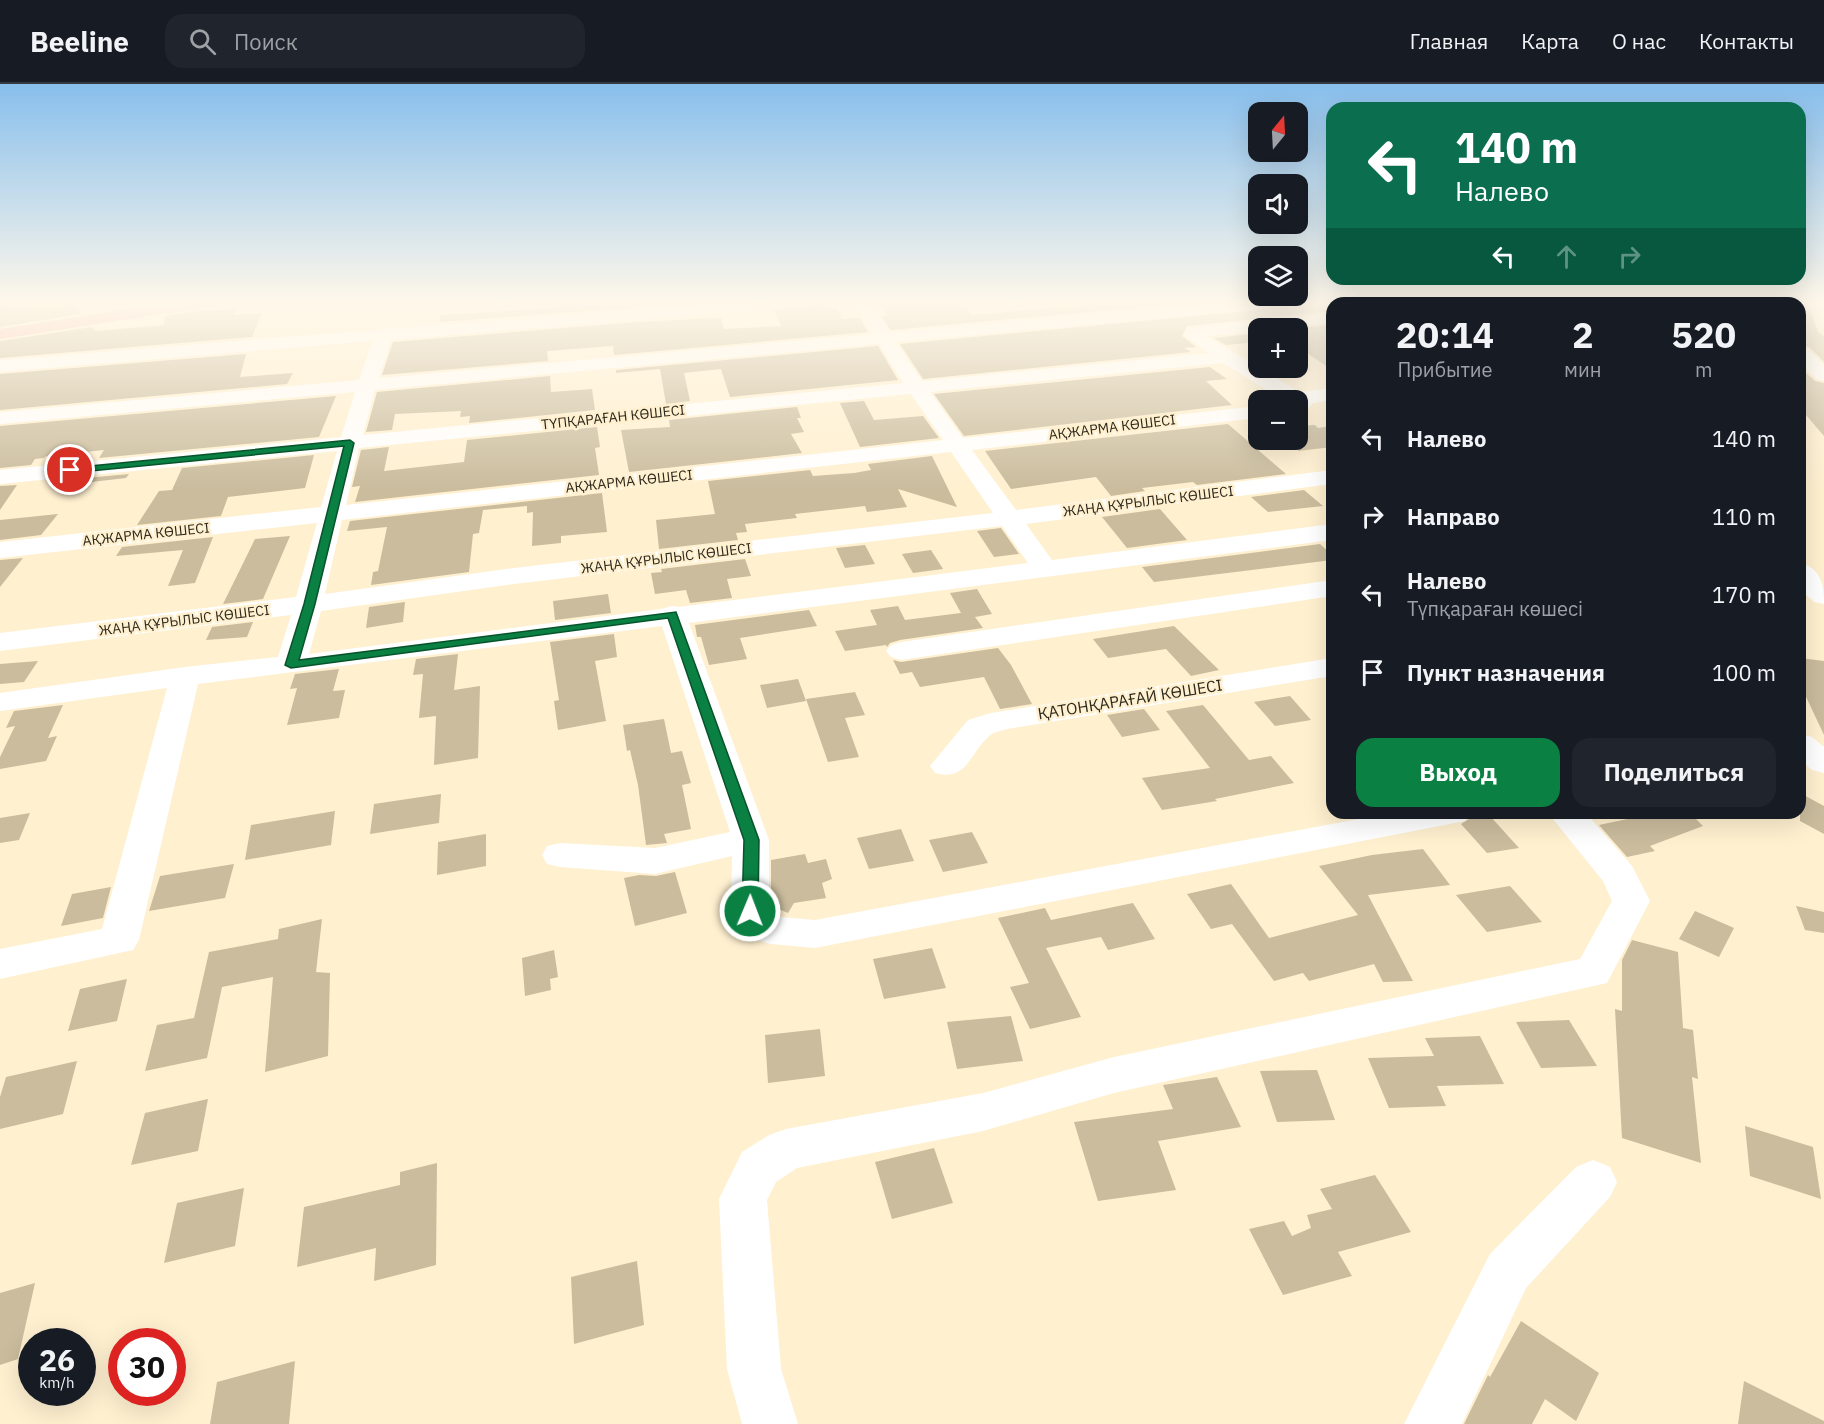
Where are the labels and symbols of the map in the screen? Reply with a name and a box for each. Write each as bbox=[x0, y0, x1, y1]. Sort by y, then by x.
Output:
north arrow bbox=[1248, 102, 1308, 162]
street label: ТҮПҚАРАҒАН КӨШЕСІ bbox=[540, 400, 686, 434]
street label: АҚЖАРМА КӨШЕСІ bbox=[1047, 410, 1177, 444]
pin bbox=[44, 444, 95, 495]
street label: АҚЖАРМА КӨШЕСІ bbox=[565, 465, 693, 497]
street label: ЖАҢА ҚҰРЫЛЫС КӨШЕСІ bbox=[1062, 482, 1234, 520]
street label: АҚЖАРМА КӨШЕСІ bbox=[82, 518, 210, 550]
street label: ЖАҢА ҚҰРЫЛЫС КӨШЕСІ bbox=[580, 539, 752, 577]
street label: ЖАҢА ҚҰРЫЛЫС КӨШЕСІ bbox=[98, 601, 270, 639]
street label: ҚАТОНҚАРАҒАЙ КӨШЕСІ bbox=[1036, 675, 1224, 723]
position arrow bbox=[718, 879, 782, 943]
speed limit sign: 30 bbox=[108, 1328, 186, 1406]

